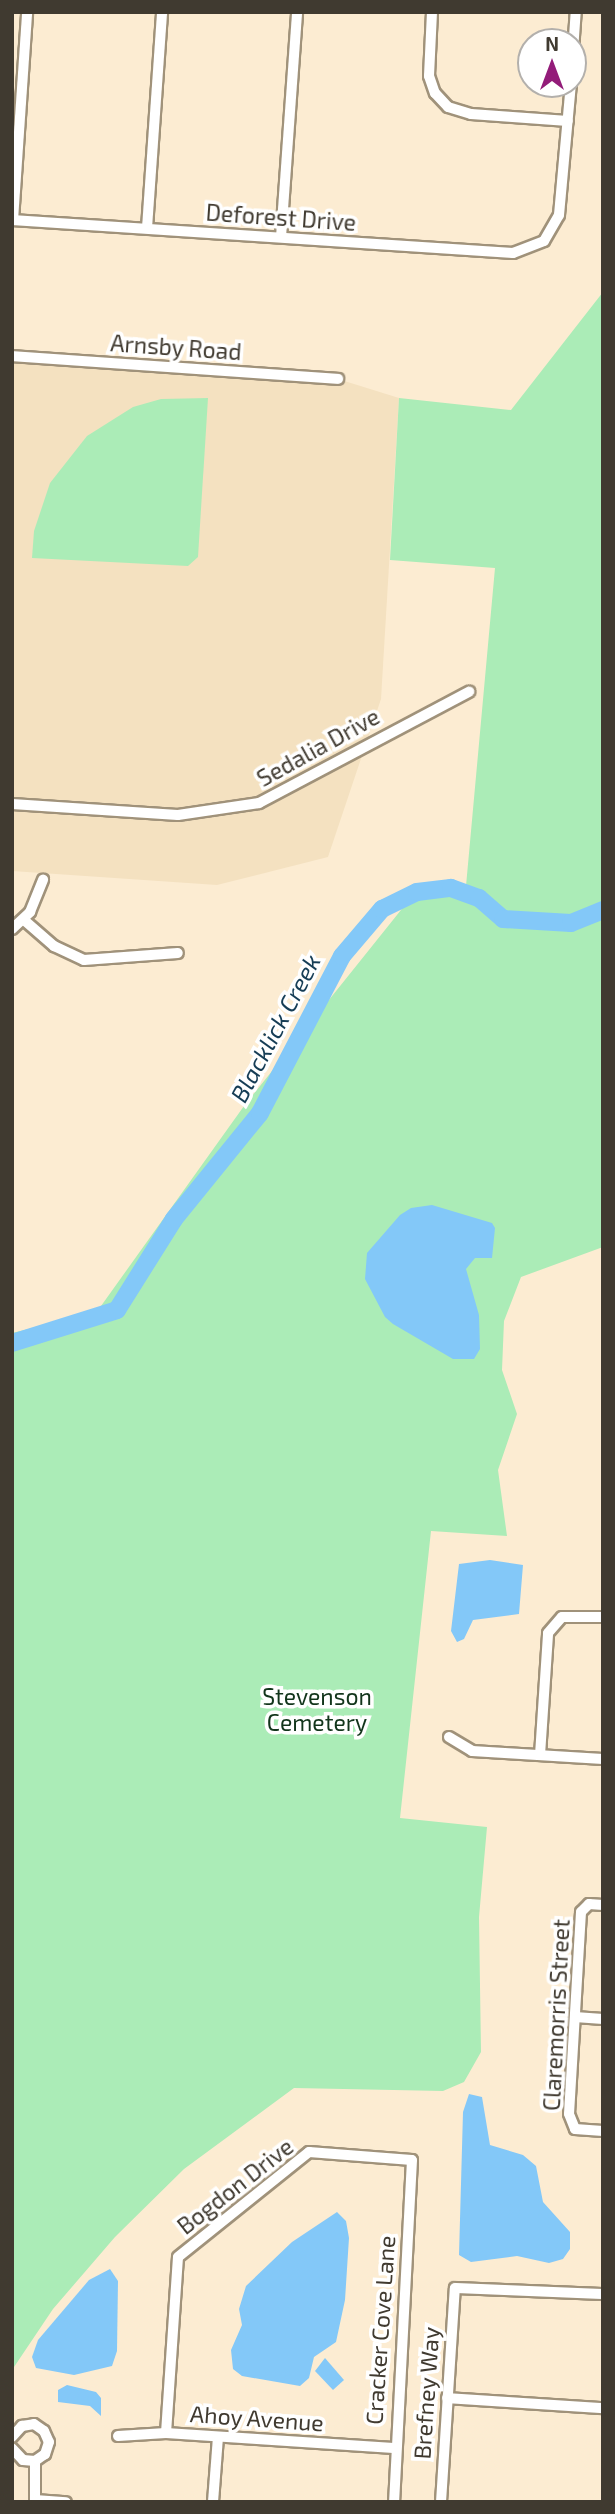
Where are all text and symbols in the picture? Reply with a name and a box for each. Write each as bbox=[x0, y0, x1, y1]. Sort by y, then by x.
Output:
north arrow bbox=[517, 28, 587, 98]
text: N bbox=[545, 32, 559, 55]
street label: Deforest Drive bbox=[205, 198, 357, 236]
street label: Arnsby Road bbox=[109, 329, 243, 365]
street label: Sedalia Drive bbox=[252, 702, 384, 792]
water label: Blacklick Creek bbox=[224, 949, 326, 1107]
park label: Stevenson Cemetery bbox=[262, 1682, 372, 1736]
street label: Claremorris Street bbox=[537, 1918, 575, 2112]
street label: Bogdon Drive bbox=[172, 2132, 298, 2240]
street label: Cracker Cove Lane bbox=[360, 2234, 400, 2426]
street label: Brefney Way bbox=[408, 2325, 444, 2461]
street label: Ahoy Avenue bbox=[189, 2400, 325, 2436]

